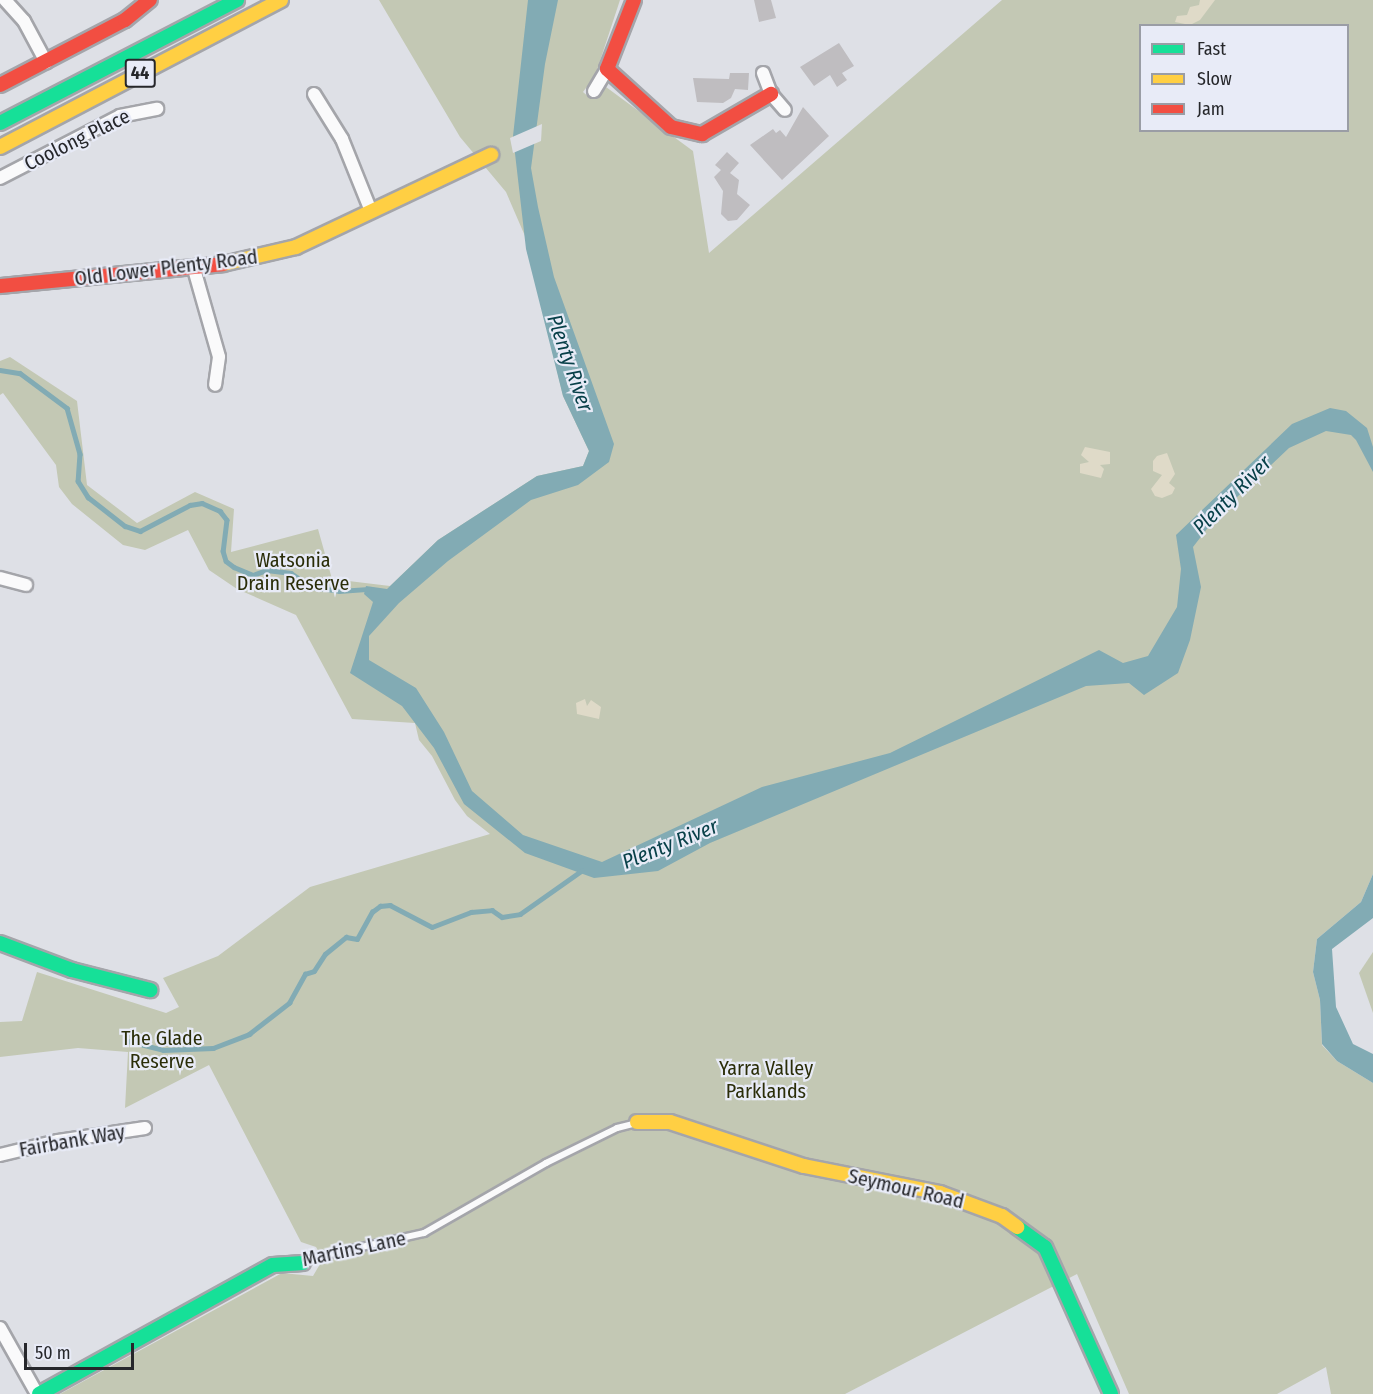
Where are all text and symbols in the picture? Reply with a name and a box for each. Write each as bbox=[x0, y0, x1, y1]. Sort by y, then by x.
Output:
legend bbox=[1139, 24, 1349, 132]
text: Fast bbox=[1197, 38, 1226, 60]
road number: 44 bbox=[124, 58, 156, 88]
text: Slow bbox=[1197, 68, 1232, 90]
text: Jam bbox=[1197, 98, 1225, 120]
street label: Coolong Place bbox=[20, 104, 134, 176]
street label: Old Lower Plenty Road bbox=[73, 245, 259, 291]
water label: Plenty River bbox=[542, 311, 598, 415]
water label: Plenty River bbox=[1187, 450, 1277, 540]
park label: Watsonia Drain Reserve bbox=[237, 549, 349, 596]
water label: Plenty River bbox=[618, 813, 722, 875]
park label: The Glade Reserve bbox=[121, 1026, 203, 1073]
park label: Yarra Valley Parklands bbox=[719, 1057, 813, 1104]
street label: Fairbank Way bbox=[17, 1120, 127, 1162]
street label: Seymour Road bbox=[846, 1164, 966, 1214]
street label: Martins Lane bbox=[300, 1226, 408, 1272]
scale bar bbox=[27, 1331, 136, 1369]
text: 50 m bbox=[35, 1342, 71, 1364]

